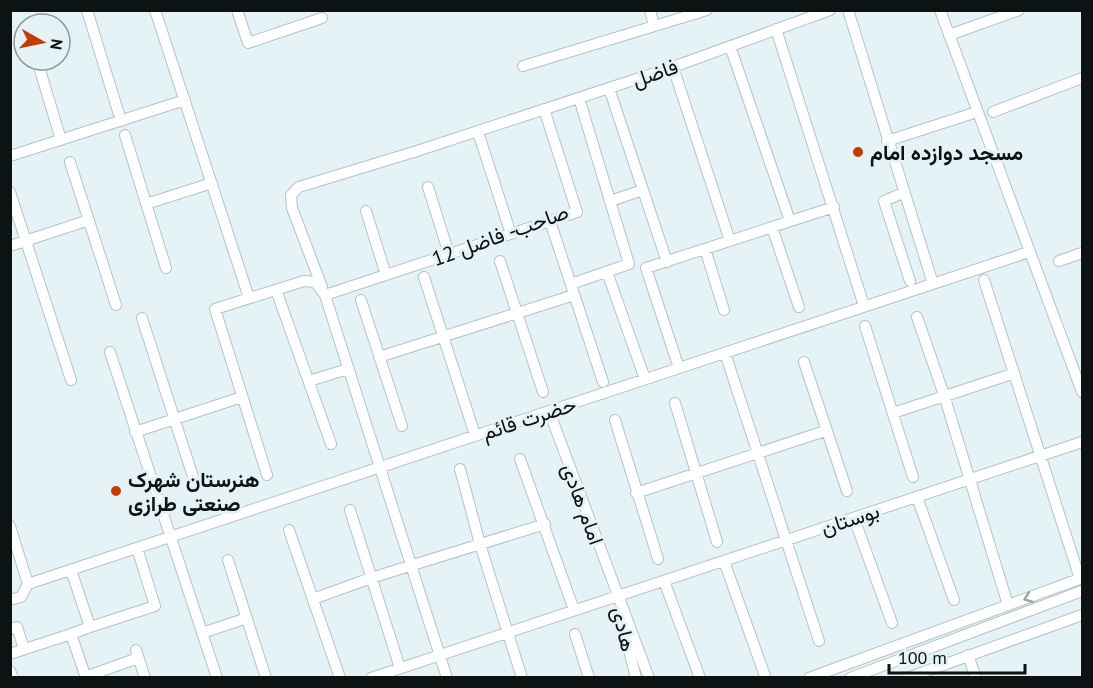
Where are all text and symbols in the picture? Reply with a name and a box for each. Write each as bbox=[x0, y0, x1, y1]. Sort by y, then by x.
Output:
north arrow bbox=[12, 12, 72, 72]
text: N bbox=[46, 38, 68, 51]
street label: فاضل bbox=[629, 53, 681, 93]
place label: مسجد دوازده امام bbox=[870, 139, 1023, 167]
marker: مسجد دوازده امام bbox=[851, 145, 865, 159]
street label: صاحب- فاضل 12 bbox=[428, 198, 572, 272]
street label: حضرت قائم bbox=[479, 390, 580, 447]
street label: امام هادی bbox=[555, 460, 610, 549]
place label: هنرستان شهرک صنعتی طرازی bbox=[128, 466, 259, 517]
marker: هنرستان شهرک صنعتی طرازی bbox=[109, 484, 123, 498]
street label: بوستان bbox=[817, 497, 883, 541]
one-way arrow bbox=[1023, 590, 1033, 603]
street label: هادی bbox=[606, 604, 642, 654]
scale bar bbox=[889, 637, 1026, 675]
text: 100 m bbox=[898, 646, 947, 669]

